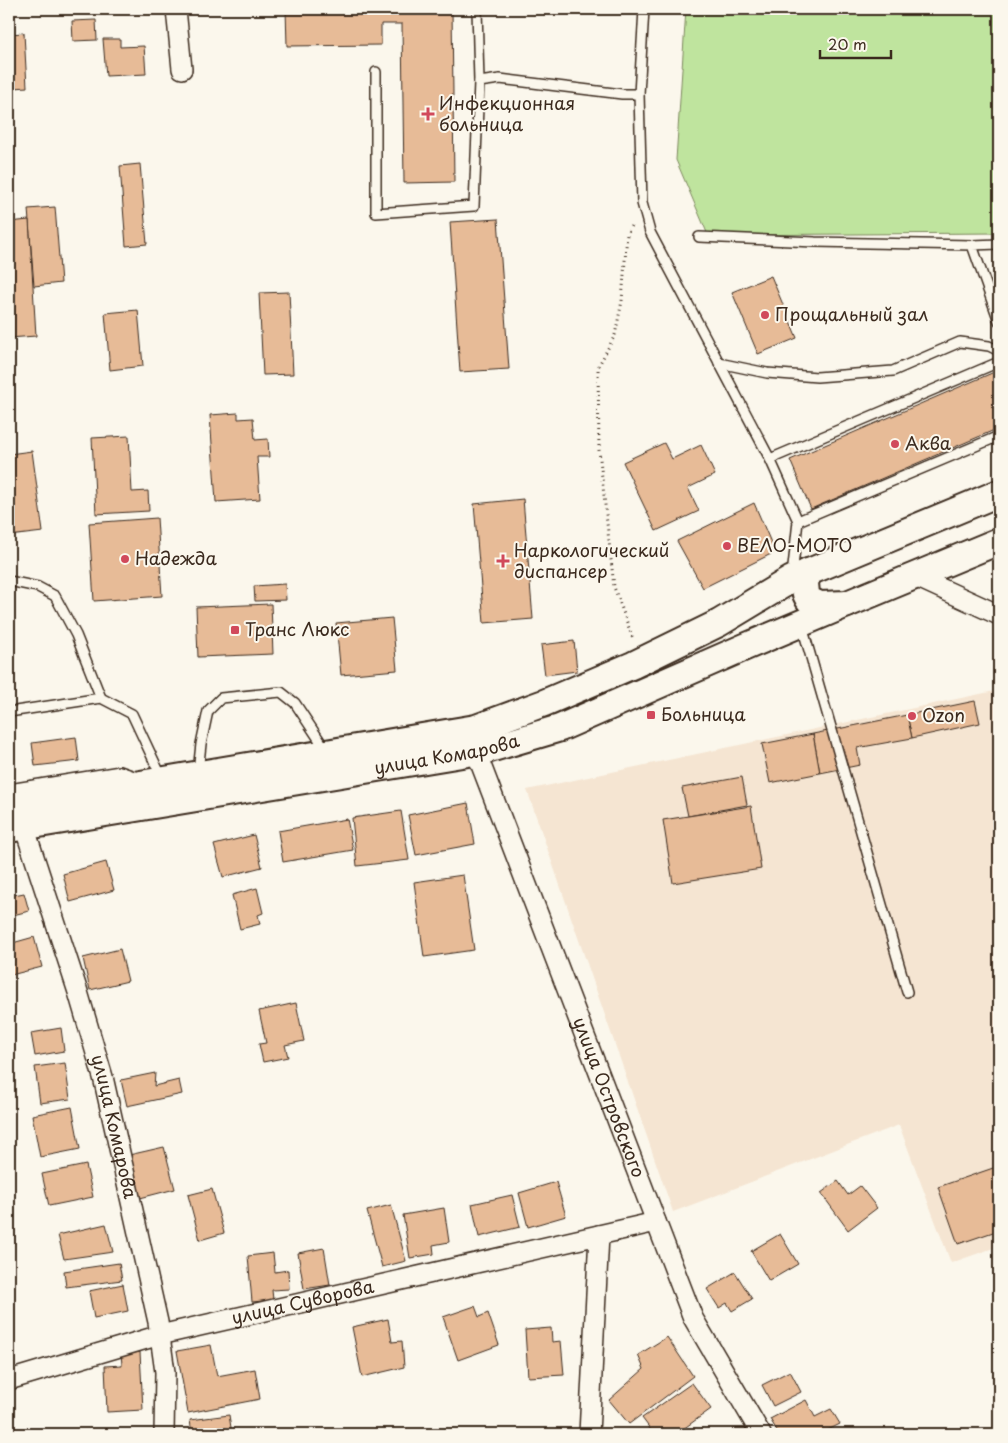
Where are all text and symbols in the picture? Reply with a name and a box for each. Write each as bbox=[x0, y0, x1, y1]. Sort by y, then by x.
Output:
scale bar bbox=[820, 28, 892, 60]
text: 20 m bbox=[828, 32, 867, 55]
place label: Инфекционная больница bbox=[439, 89, 575, 137]
marker: Инфекционная больница bbox=[421, 107, 435, 121]
place label: Прощальный зал bbox=[775, 300, 928, 327]
marker: Прощальный зал bbox=[759, 309, 771, 321]
place label: Аква bbox=[905, 429, 952, 456]
marker: Аква bbox=[889, 438, 901, 450]
place label: ВЕЛО-МОТО bbox=[737, 531, 852, 558]
place label: Наркологический диспансер bbox=[514, 536, 669, 584]
marker: ВЕЛО-МОТО bbox=[721, 540, 733, 552]
place label: Надежда bbox=[135, 544, 217, 571]
marker: Надежда bbox=[119, 553, 131, 565]
marker: Наркологический диспансер bbox=[496, 554, 510, 568]
place label: Транс Люкс bbox=[245, 615, 349, 642]
marker: Транс Люкс bbox=[229, 624, 241, 636]
place label: Больница bbox=[661, 700, 746, 727]
place label: Ozon bbox=[922, 701, 965, 728]
marker: Больница bbox=[645, 709, 657, 721]
marker: Ozon bbox=[906, 710, 918, 722]
street label: улица Комарова bbox=[372, 726, 523, 780]
street label: улица Островского bbox=[567, 1013, 653, 1181]
street label: улица Комарова bbox=[85, 1051, 145, 1202]
street label: улица Суворова bbox=[229, 1272, 377, 1330]

